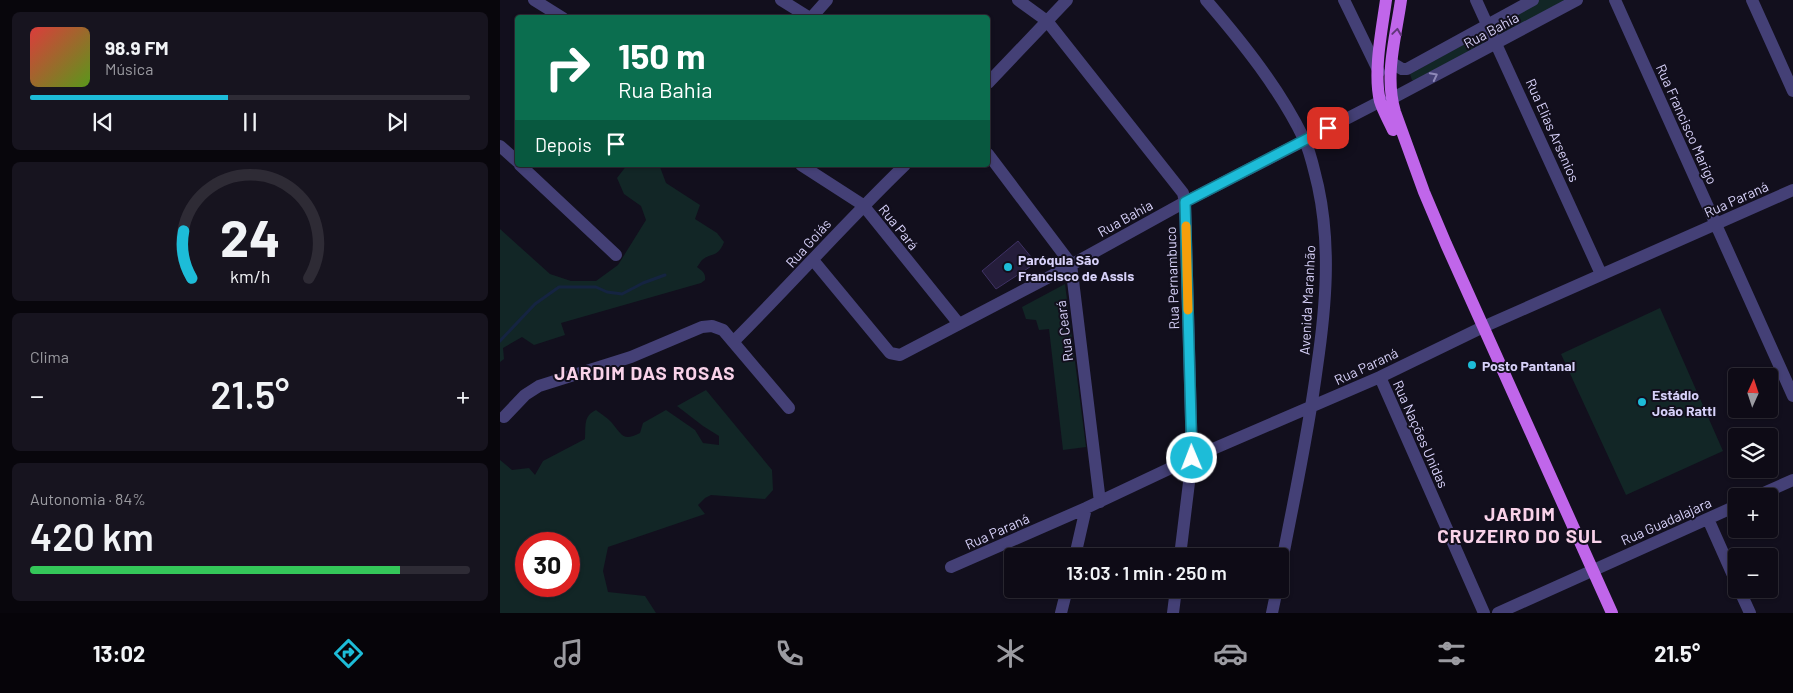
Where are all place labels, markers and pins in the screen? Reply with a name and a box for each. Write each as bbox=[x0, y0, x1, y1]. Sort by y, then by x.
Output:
pin bbox=[1307, 107, 1349, 149]
place label: Paróquia São Francisco de Assis bbox=[1018, 251, 1134, 284]
marker: Paróquia São Francisco de Assis bbox=[1002, 261, 1014, 273]
place label: Posto Pantanal bbox=[1482, 357, 1575, 374]
marker: Posto Pantanal bbox=[1466, 359, 1478, 371]
place label: Estádio João Ratti bbox=[1652, 386, 1716, 419]
marker: Estádio João Ratti bbox=[1636, 396, 1648, 408]

